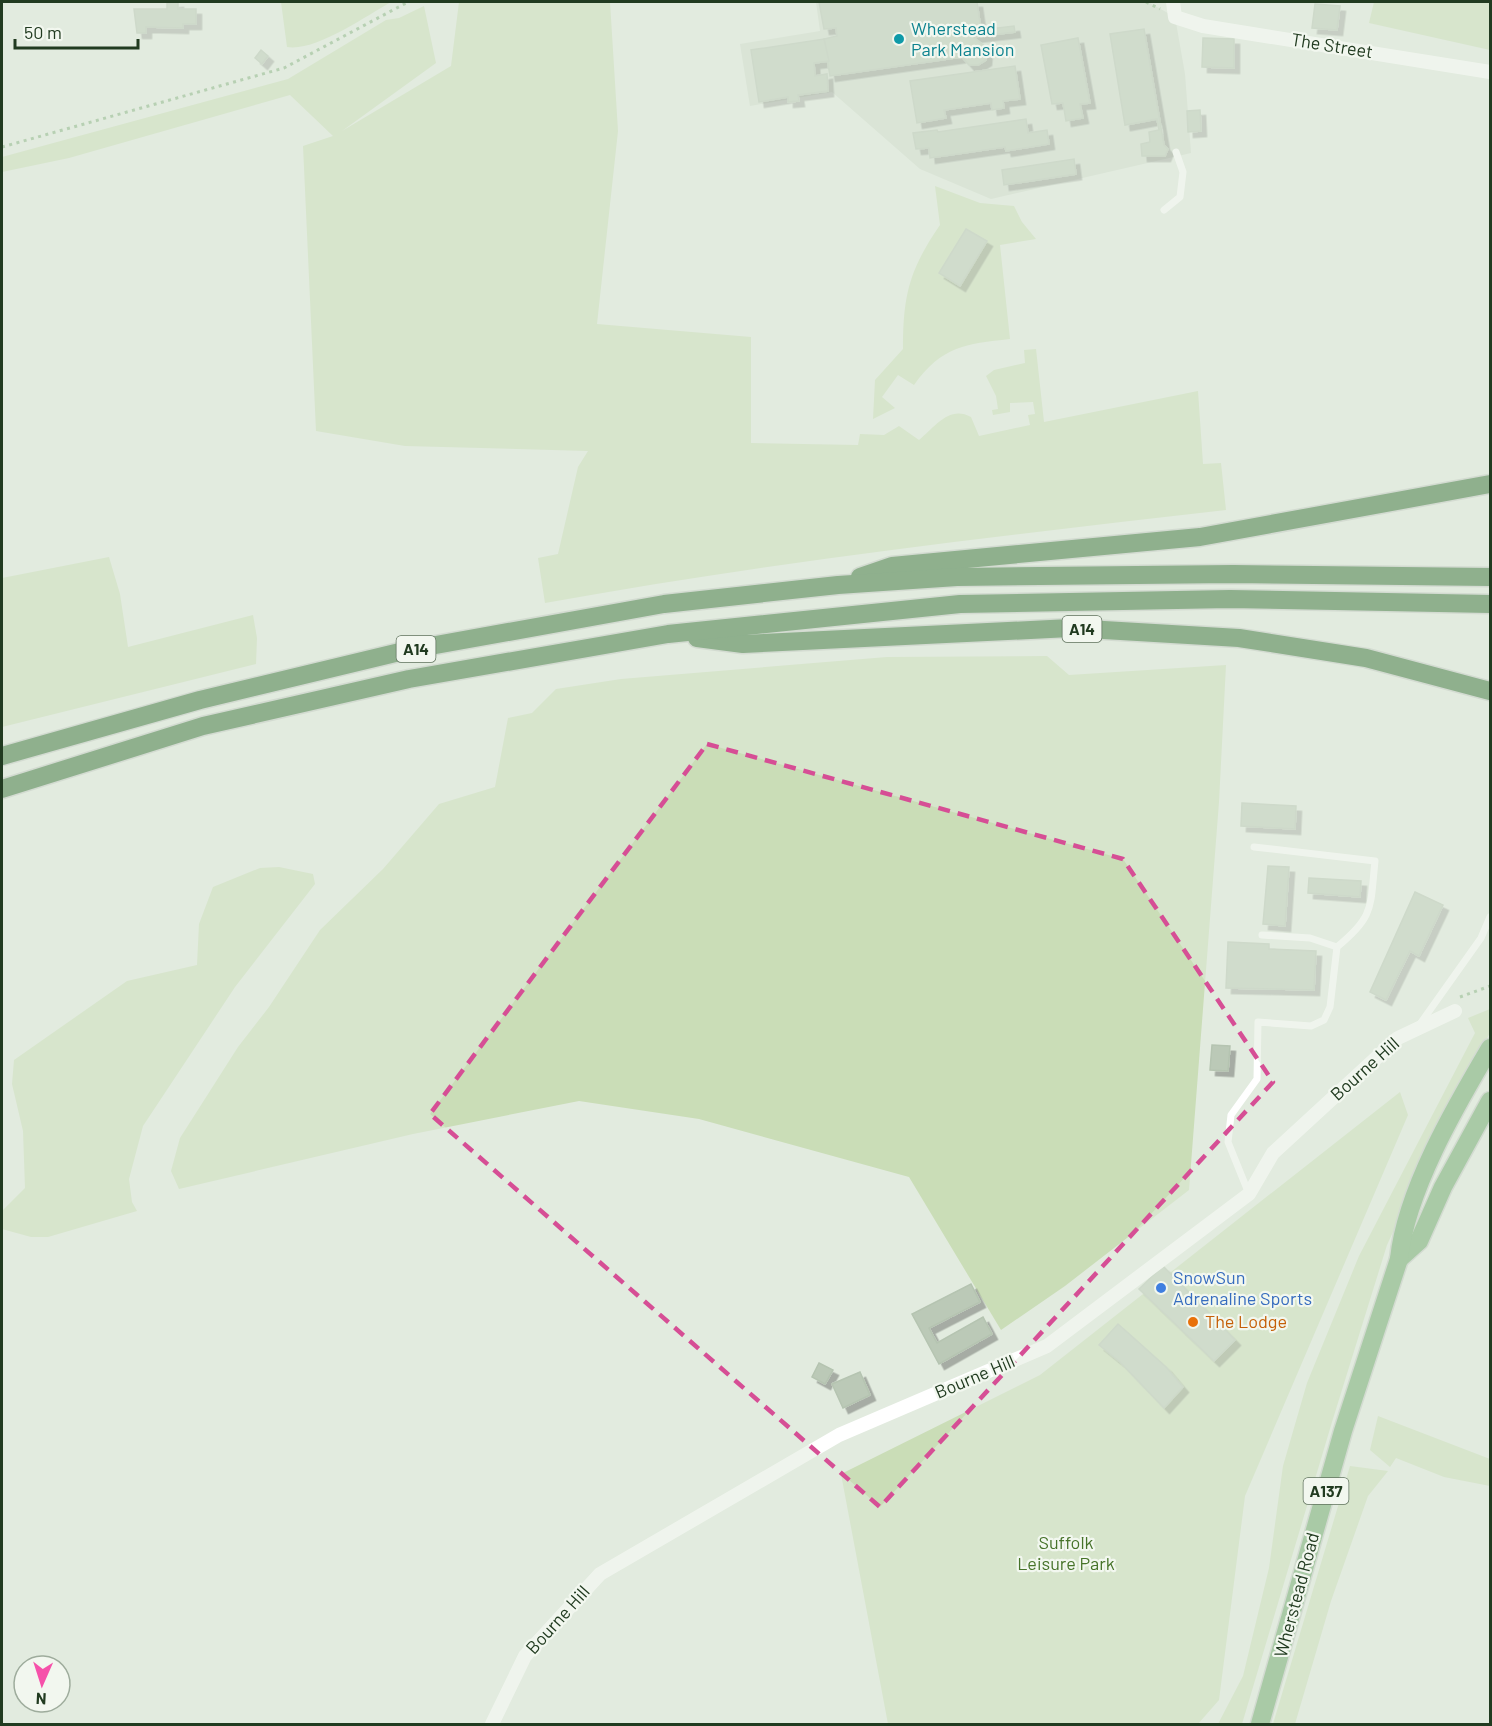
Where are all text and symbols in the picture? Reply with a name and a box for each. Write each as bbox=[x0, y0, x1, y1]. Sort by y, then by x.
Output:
scale bar bbox=[15, 12, 138, 50]
place label: Wherstead Park Mansion bbox=[911, 17, 1015, 60]
text: 50 m bbox=[24, 21, 62, 43]
street label: The Street bbox=[1290, 28, 1374, 62]
marker: Wherstead Park Mansion bbox=[892, 32, 906, 46]
road number: A14 bbox=[1062, 616, 1102, 642]
road number: A14 bbox=[396, 636, 436, 662]
street label: Bourne Hill bbox=[1325, 1032, 1403, 1105]
place label: SnowSun Adrenaline Sports bbox=[1173, 1266, 1312, 1309]
marker: SnowSun Adrenaline Sports bbox=[1154, 1281, 1168, 1295]
place label: The Lodge bbox=[1205, 1310, 1287, 1332]
marker: The Lodge bbox=[1186, 1315, 1200, 1329]
street label: Bourne Hill bbox=[931, 1349, 1018, 1403]
road number: A137 bbox=[1304, 1478, 1348, 1504]
street label: Wherstead Road bbox=[1269, 1530, 1323, 1660]
park label: Suffolk Leisure Park bbox=[1017, 1531, 1115, 1574]
street label: Bourne Hill bbox=[521, 1580, 594, 1658]
north arrow bbox=[12, 1654, 72, 1714]
text: N bbox=[35, 1690, 47, 1709]

